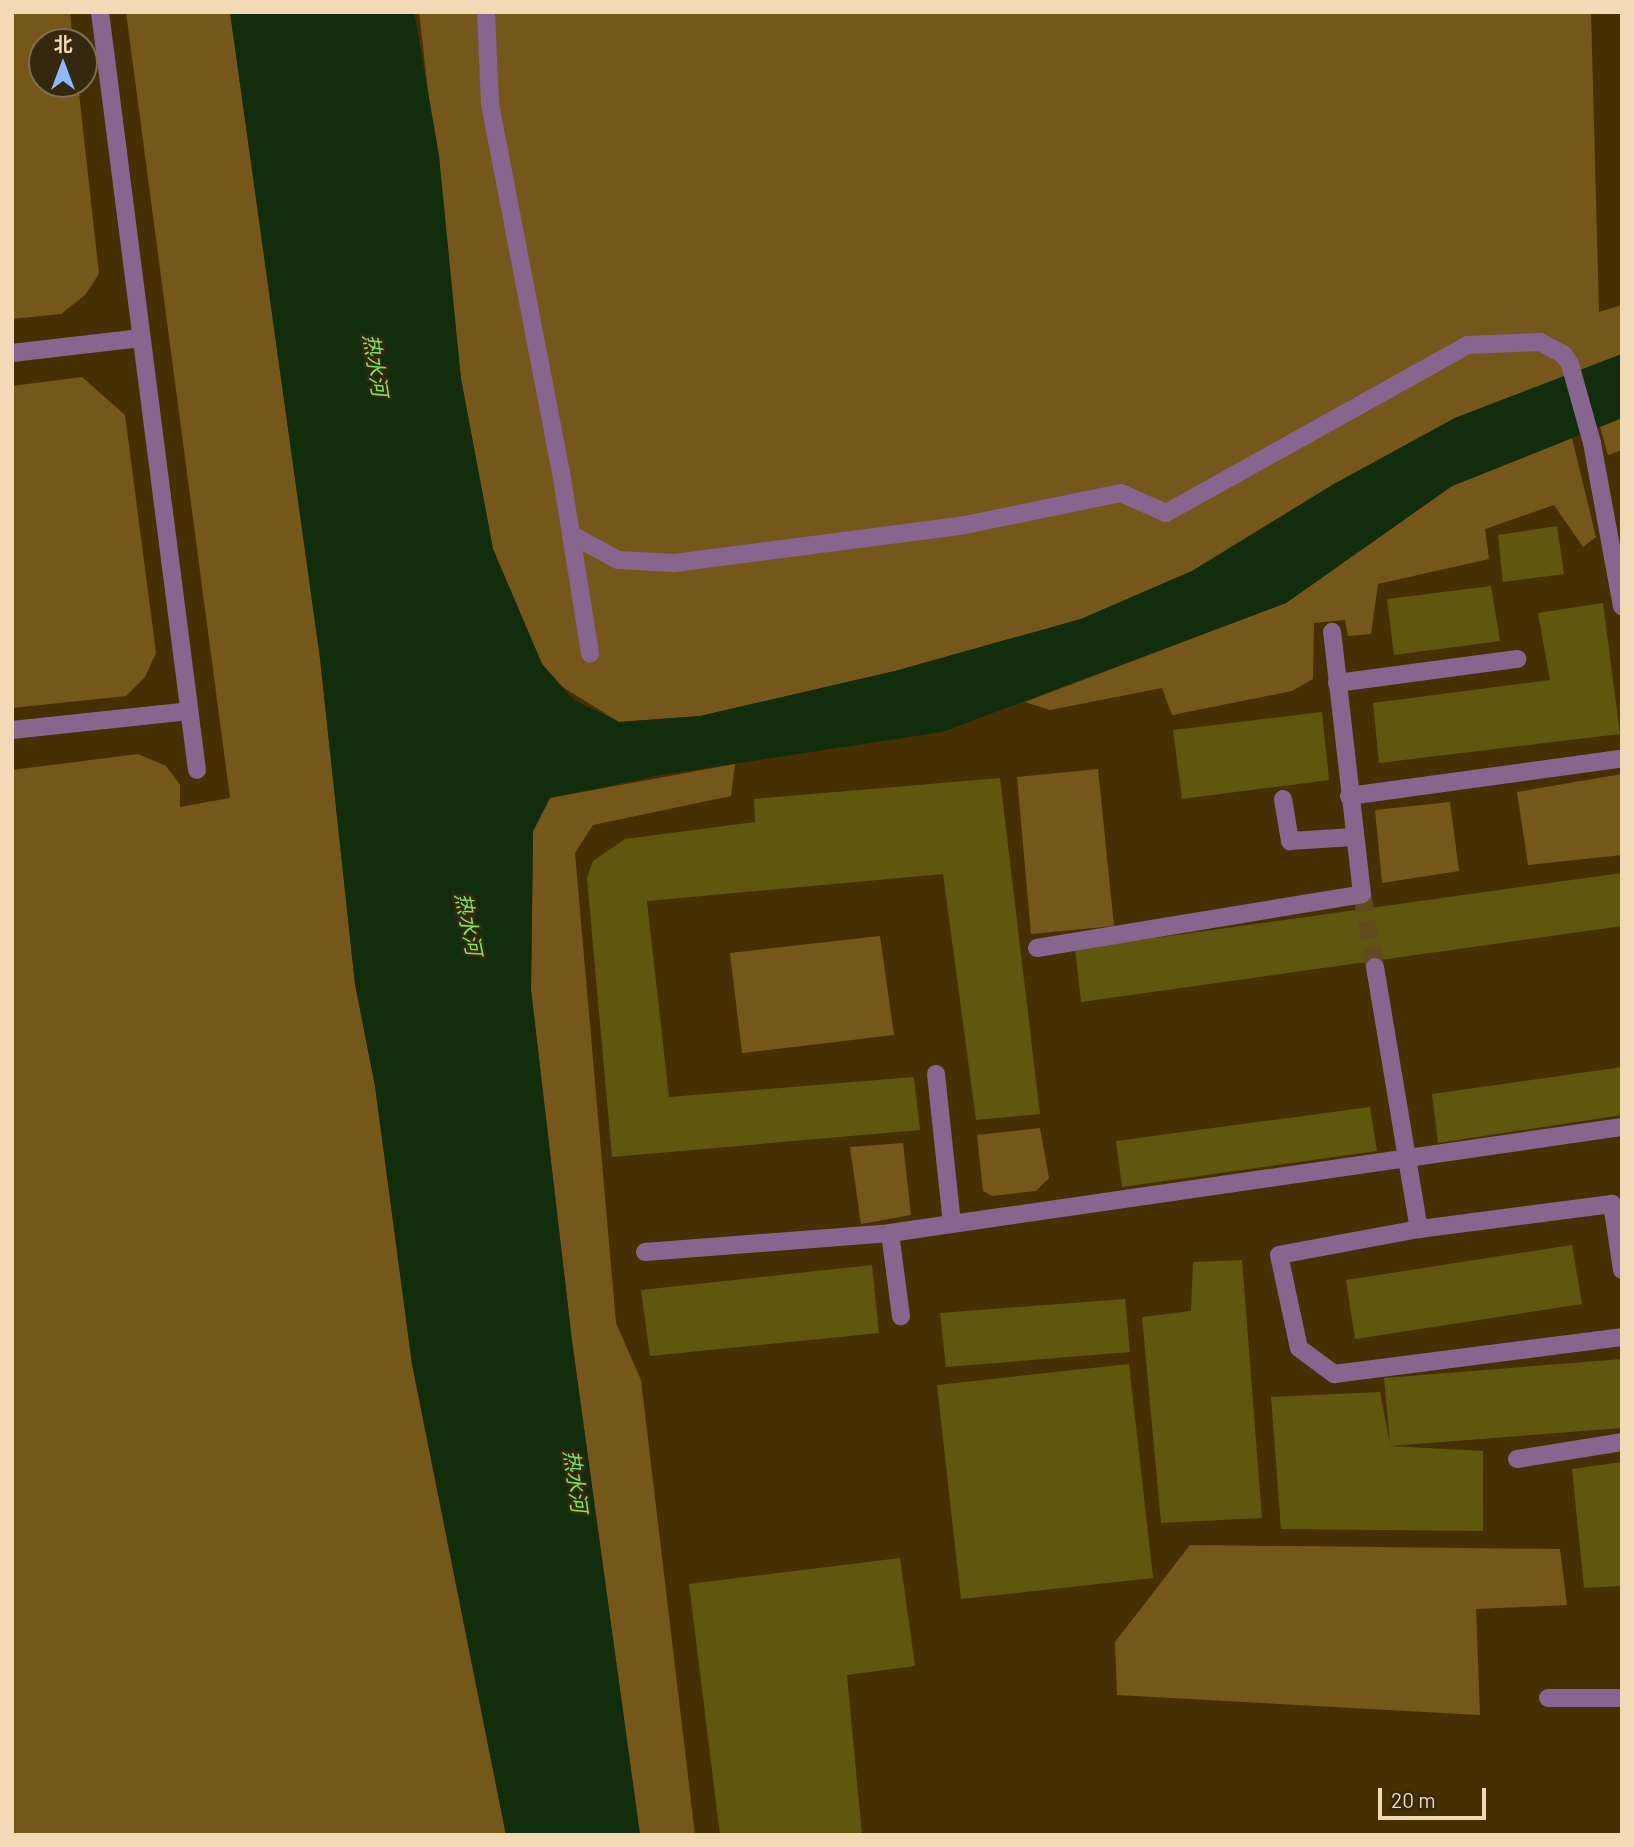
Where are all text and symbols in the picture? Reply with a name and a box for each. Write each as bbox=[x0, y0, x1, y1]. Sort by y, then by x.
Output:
north arrow bbox=[28, 28, 98, 98]
text: 北 bbox=[53, 32, 73, 55]
water label: 热水河 bbox=[359, 332, 393, 398]
water label: 热水河 bbox=[451, 891, 487, 957]
water label: 热水河 bbox=[559, 1448, 593, 1514]
scale bar bbox=[1382, 1773, 1490, 1817]
text: 20 m bbox=[1391, 1787, 1436, 1812]

